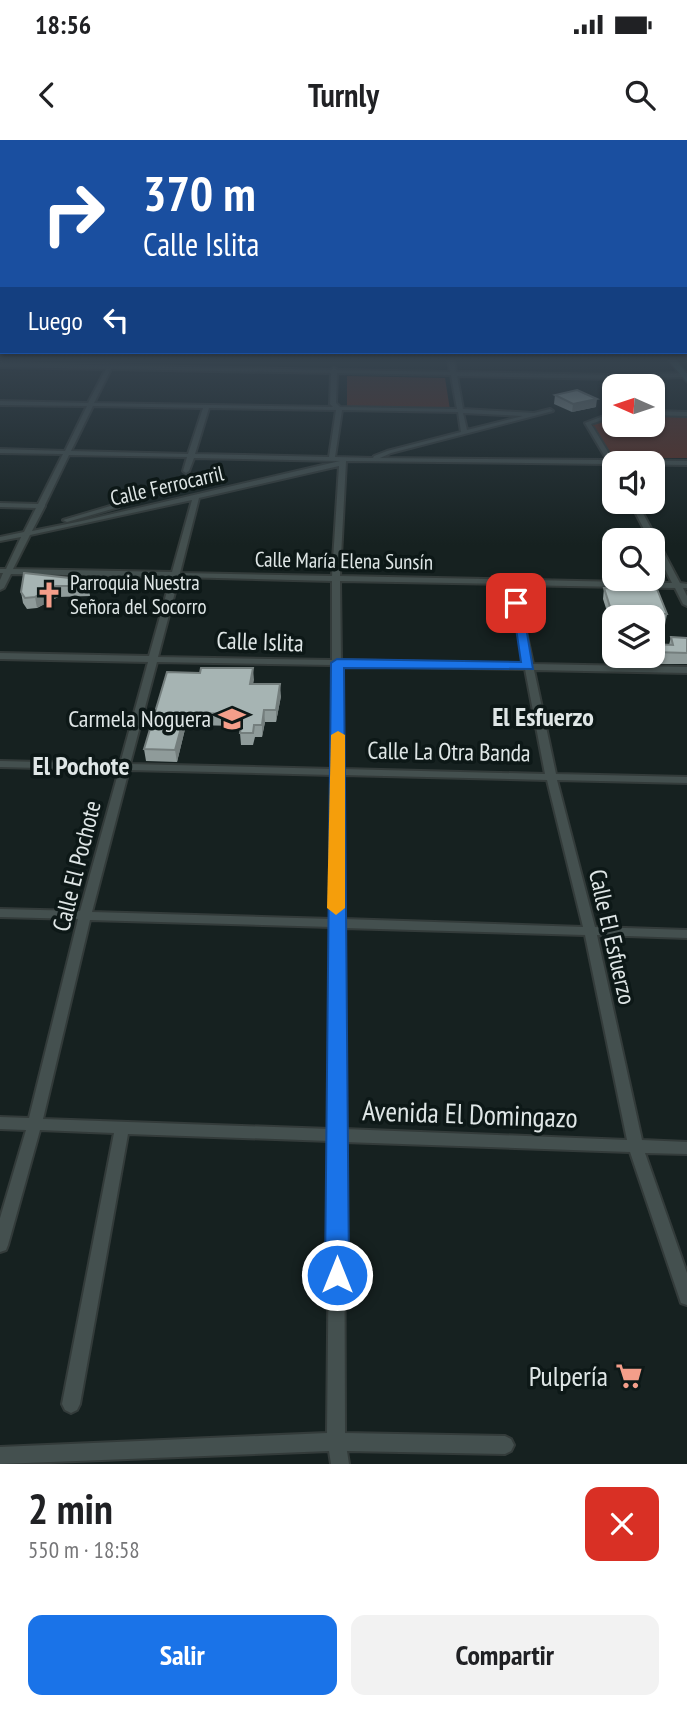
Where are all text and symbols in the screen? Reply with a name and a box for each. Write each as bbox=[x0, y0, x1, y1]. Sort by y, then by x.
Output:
text: 18:56 bbox=[35, 8, 91, 41]
text: Turnly bbox=[308, 74, 379, 116]
icon: back bbox=[28, 76, 66, 114]
icon: search bbox=[621, 76, 659, 114]
text: 370 m bbox=[143, 161, 256, 225]
icon: right bbox=[28, 168, 119, 259]
text: Calle Islita bbox=[143, 223, 259, 265]
icon: left bbox=[97, 301, 135, 339]
text: Luego bbox=[28, 304, 83, 337]
north arrow bbox=[602, 374, 665, 438]
map controls bbox=[602, 374, 665, 668]
button: sound bbox=[602, 451, 665, 514]
street label: Calle Ferrocarril bbox=[108, 459, 226, 512]
button: search bbox=[602, 528, 665, 591]
street label: Calle María Elena Sunsín bbox=[255, 545, 433, 576]
place label: Parroquia Nuestra Señora del Socorro bbox=[70, 569, 207, 620]
pin bbox=[486, 573, 546, 633]
church icon: Parroquia Nuestra Señora del Socorro bbox=[34, 580, 64, 610]
icon: arrive bbox=[497, 584, 535, 622]
button: layers bbox=[602, 605, 665, 668]
street label: Calle Islita bbox=[216, 624, 304, 659]
district label: El Esfuerzo bbox=[492, 700, 594, 733]
place label: Carmela Noguera bbox=[68, 703, 211, 734]
school or university icon: Carmela Noguera bbox=[217, 704, 247, 734]
street label: Calle La Otra Banda bbox=[367, 735, 531, 768]
district label: El Pochote bbox=[32, 749, 130, 782]
street label: Calle El Pochote bbox=[45, 797, 108, 935]
street label: Calle El Esfuerzo bbox=[582, 866, 643, 1007]
street label: Avenida El Domingazo bbox=[362, 1091, 578, 1136]
position arrow bbox=[300, 1238, 374, 1312]
place label: Pulpería bbox=[529, 1357, 608, 1394]
supermarket icon: Pulpería bbox=[614, 1361, 644, 1391]
text: 2 min bbox=[28, 1481, 113, 1536]
button: close bbox=[585, 1487, 659, 1561]
text: 550 m · 18:58 bbox=[28, 1535, 140, 1564]
button: Salir bbox=[28, 1615, 337, 1695]
button: Compartir bbox=[351, 1615, 659, 1695]

